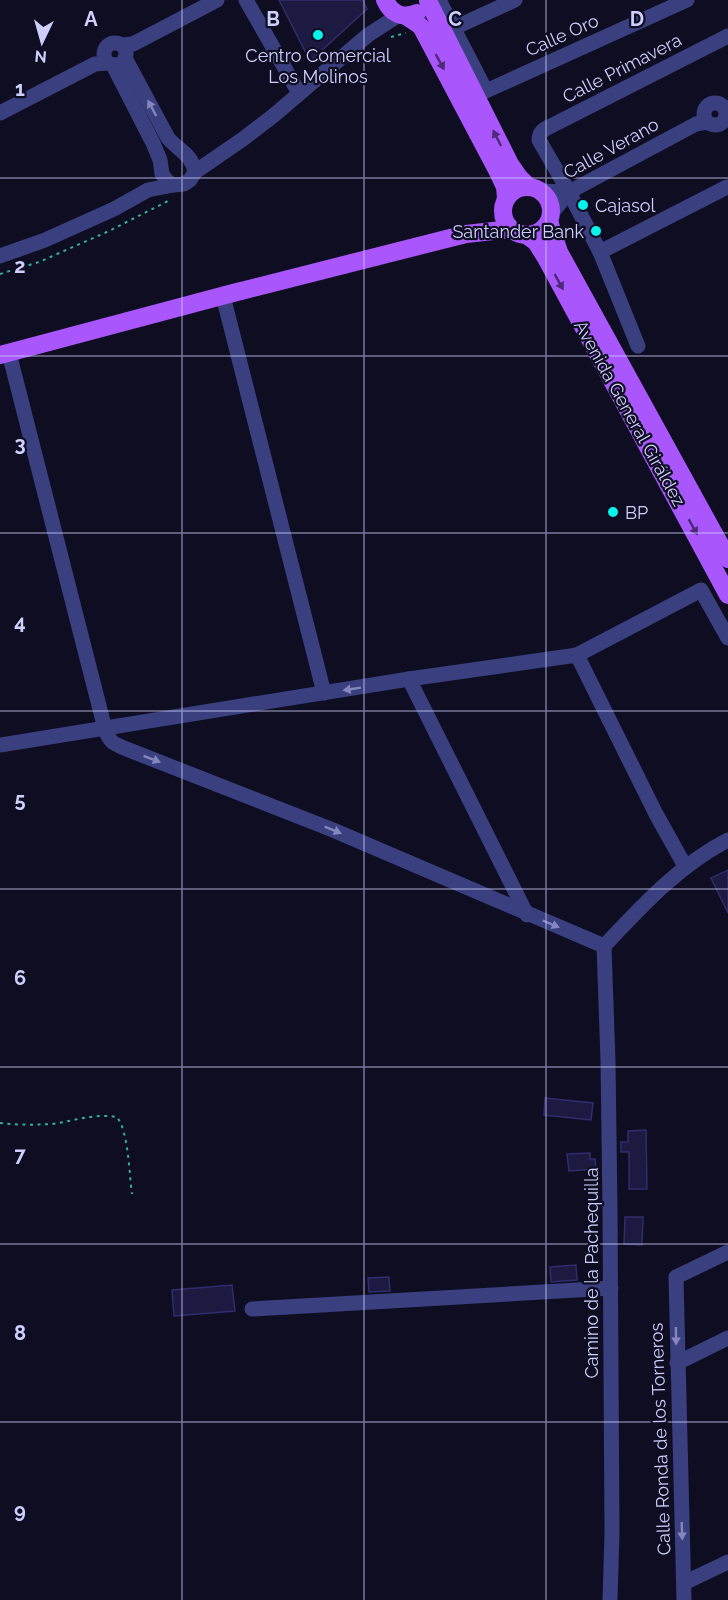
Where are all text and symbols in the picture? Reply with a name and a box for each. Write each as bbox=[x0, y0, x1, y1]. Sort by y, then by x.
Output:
text: A bbox=[84, 7, 98, 31]
text: B bbox=[266, 7, 280, 31]
text: C bbox=[448, 7, 462, 31]
text: D bbox=[630, 7, 644, 31]
street label: Calle Oro bbox=[522, 10, 602, 60]
north arrow bbox=[12, 12, 72, 72]
marker: Centro Comercial Los Molinos bbox=[311, 28, 325, 42]
street label: Calle Primavera bbox=[559, 29, 685, 107]
place label: Centro Comercial Los Molinos bbox=[245, 45, 391, 87]
text: N bbox=[34, 46, 48, 66]
one-way arrow bbox=[435, 54, 445, 71]
text: 1 bbox=[15, 77, 25, 101]
one-way arrow bbox=[147, 99, 157, 116]
street label: Calle Verano bbox=[560, 113, 662, 183]
one-way arrow bbox=[493, 130, 502, 147]
place label: Cajasol bbox=[595, 195, 655, 216]
marker: Cajasol bbox=[576, 198, 590, 212]
place label: Santander Bank bbox=[452, 221, 584, 242]
marker: Santander Bank bbox=[589, 224, 603, 238]
text: 2 bbox=[14, 254, 26, 278]
one-way arrow bbox=[554, 274, 564, 291]
street label: Avenida General Giráldez bbox=[570, 316, 690, 510]
text: 3 bbox=[14, 432, 26, 456]
place label: BP bbox=[625, 502, 648, 523]
marker: BP bbox=[606, 505, 620, 519]
one-way arrow bbox=[688, 519, 698, 536]
text: 4 bbox=[14, 610, 26, 634]
one-way arrow bbox=[342, 684, 361, 693]
one-way arrow bbox=[143, 754, 161, 764]
text: 5 bbox=[14, 788, 26, 812]
one-way arrow bbox=[324, 826, 342, 836]
one-way arrow bbox=[542, 919, 560, 929]
text: 6 bbox=[14, 966, 26, 990]
text: 7 bbox=[14, 1143, 26, 1167]
street label: Camino de la Pachequilla bbox=[581, 1167, 602, 1379]
text: 8 bbox=[14, 1321, 26, 1345]
street label: Calle Ronda de los Torneros bbox=[645, 1322, 675, 1556]
one-way arrow bbox=[672, 1326, 681, 1345]
text: 9 bbox=[14, 1499, 26, 1523]
one-way arrow bbox=[677, 1521, 687, 1540]

